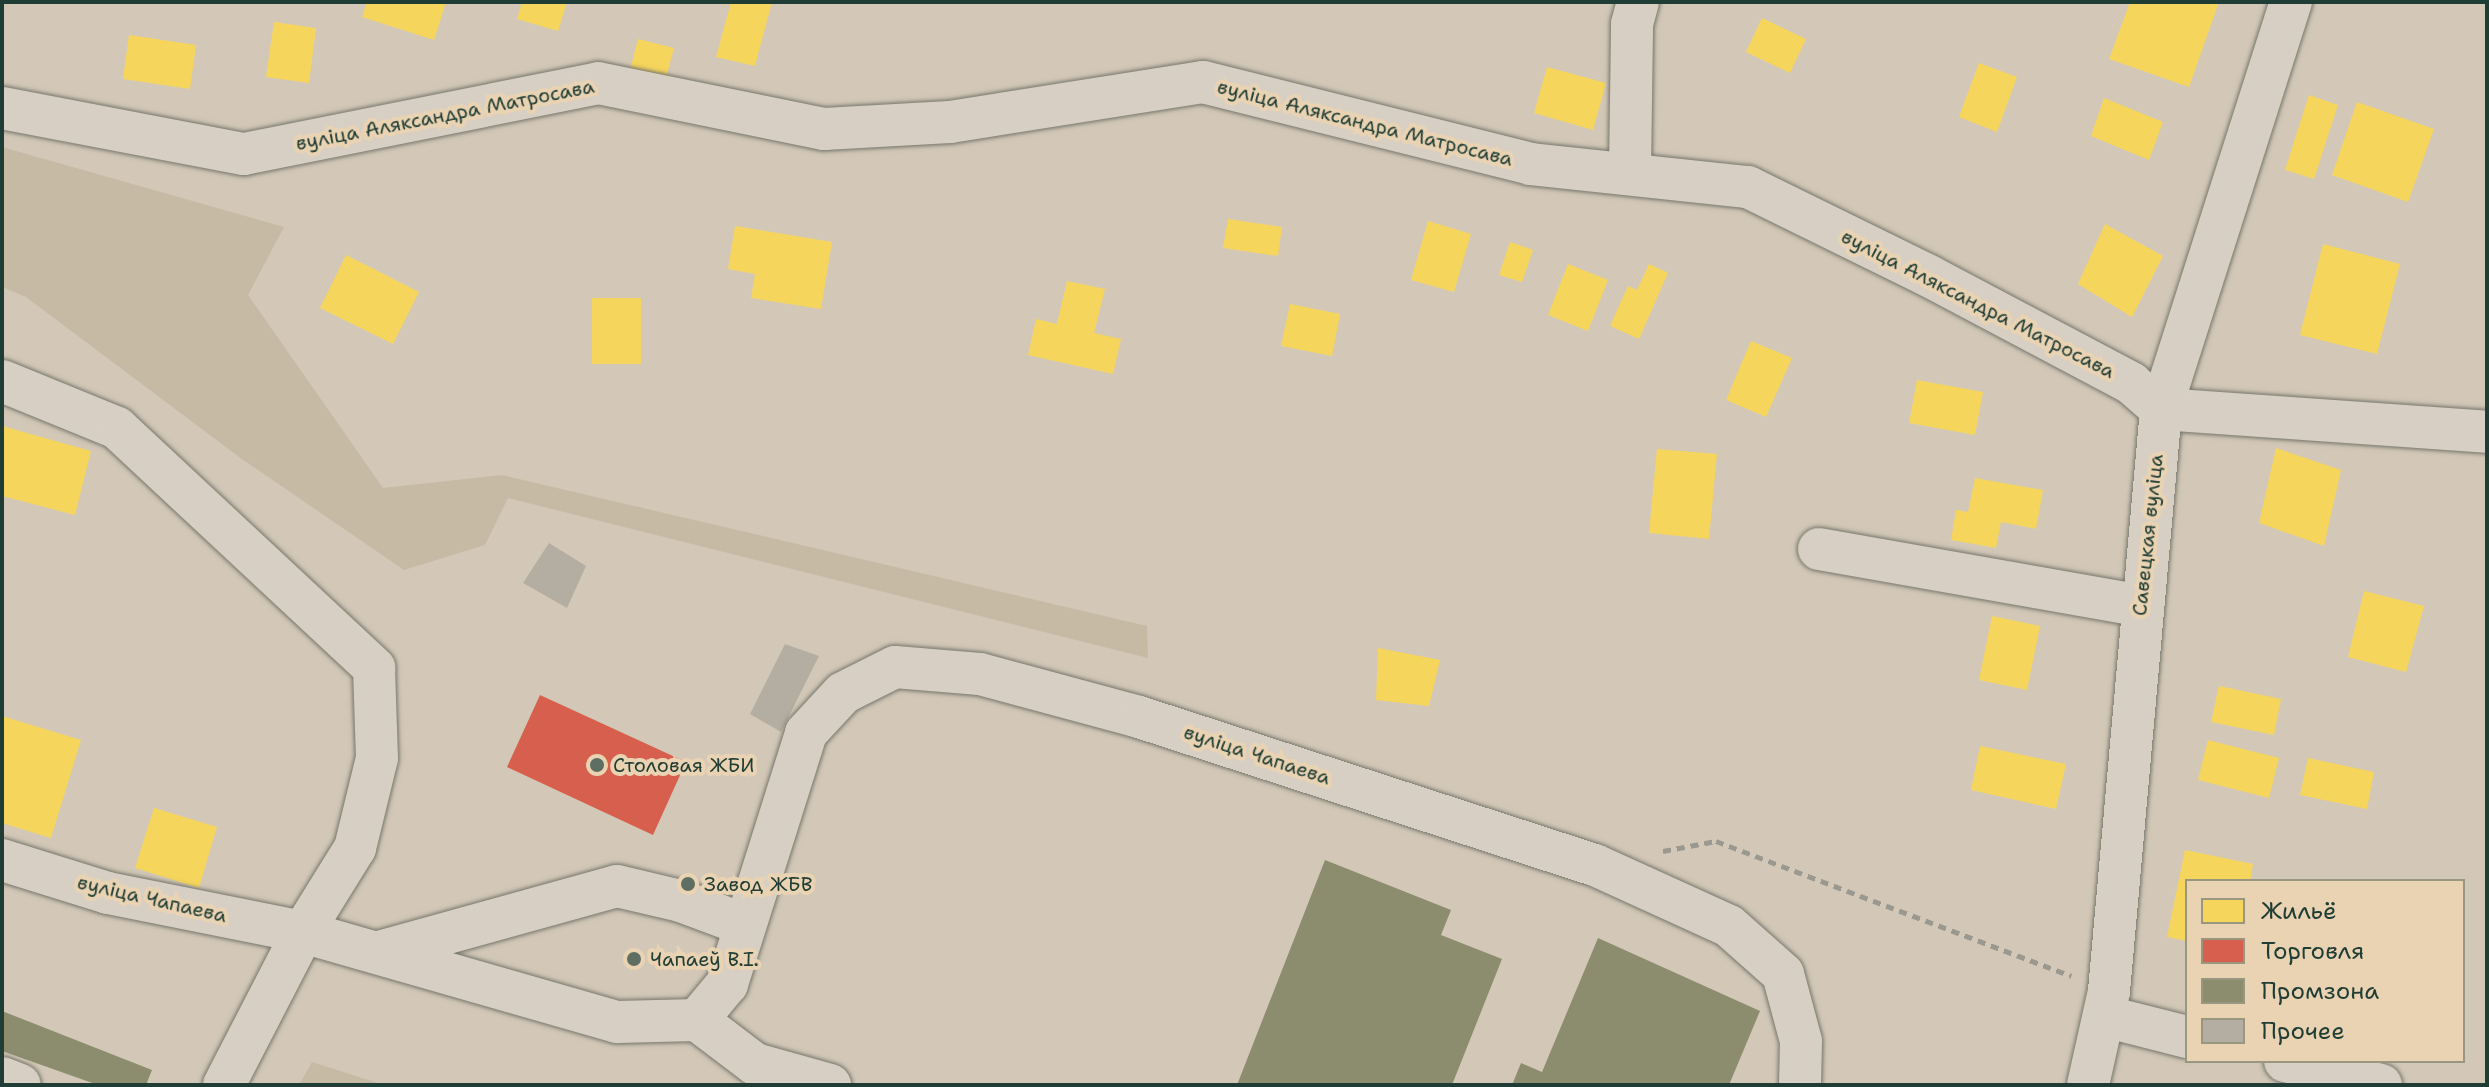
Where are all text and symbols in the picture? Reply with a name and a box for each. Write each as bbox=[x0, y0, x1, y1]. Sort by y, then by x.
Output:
street label: вуліца Аляксандра Матросава bbox=[294, 74, 596, 156]
street label: вуліца Аляксандра Матросава bbox=[1215, 75, 1515, 171]
street label: вуліца Аляксандра Матросава bbox=[1837, 224, 2119, 384]
street label: Савецкая вуліца bbox=[2128, 453, 2168, 617]
street label: вуліца Чапаева bbox=[1181, 720, 1333, 790]
place label: Столовая ЖБИ bbox=[613, 753, 755, 777]
marker: Столовая ЖБИ bbox=[588, 756, 606, 774]
street label: вуліца Чапаева bbox=[75, 870, 229, 928]
place label: Завод ЖБВ bbox=[704, 872, 813, 896]
marker: Завод ЖБВ bbox=[679, 875, 697, 893]
legend bbox=[2185, 879, 2465, 1063]
text: Жильё bbox=[2261, 895, 2337, 927]
text: Торговля bbox=[2261, 935, 2364, 967]
place label: Чапаеў В.І. bbox=[650, 947, 759, 971]
marker: Чапаеў В.І. bbox=[625, 950, 643, 968]
text: Промзона bbox=[2261, 975, 2379, 1007]
text: Прочее bbox=[2261, 1015, 2345, 1047]

